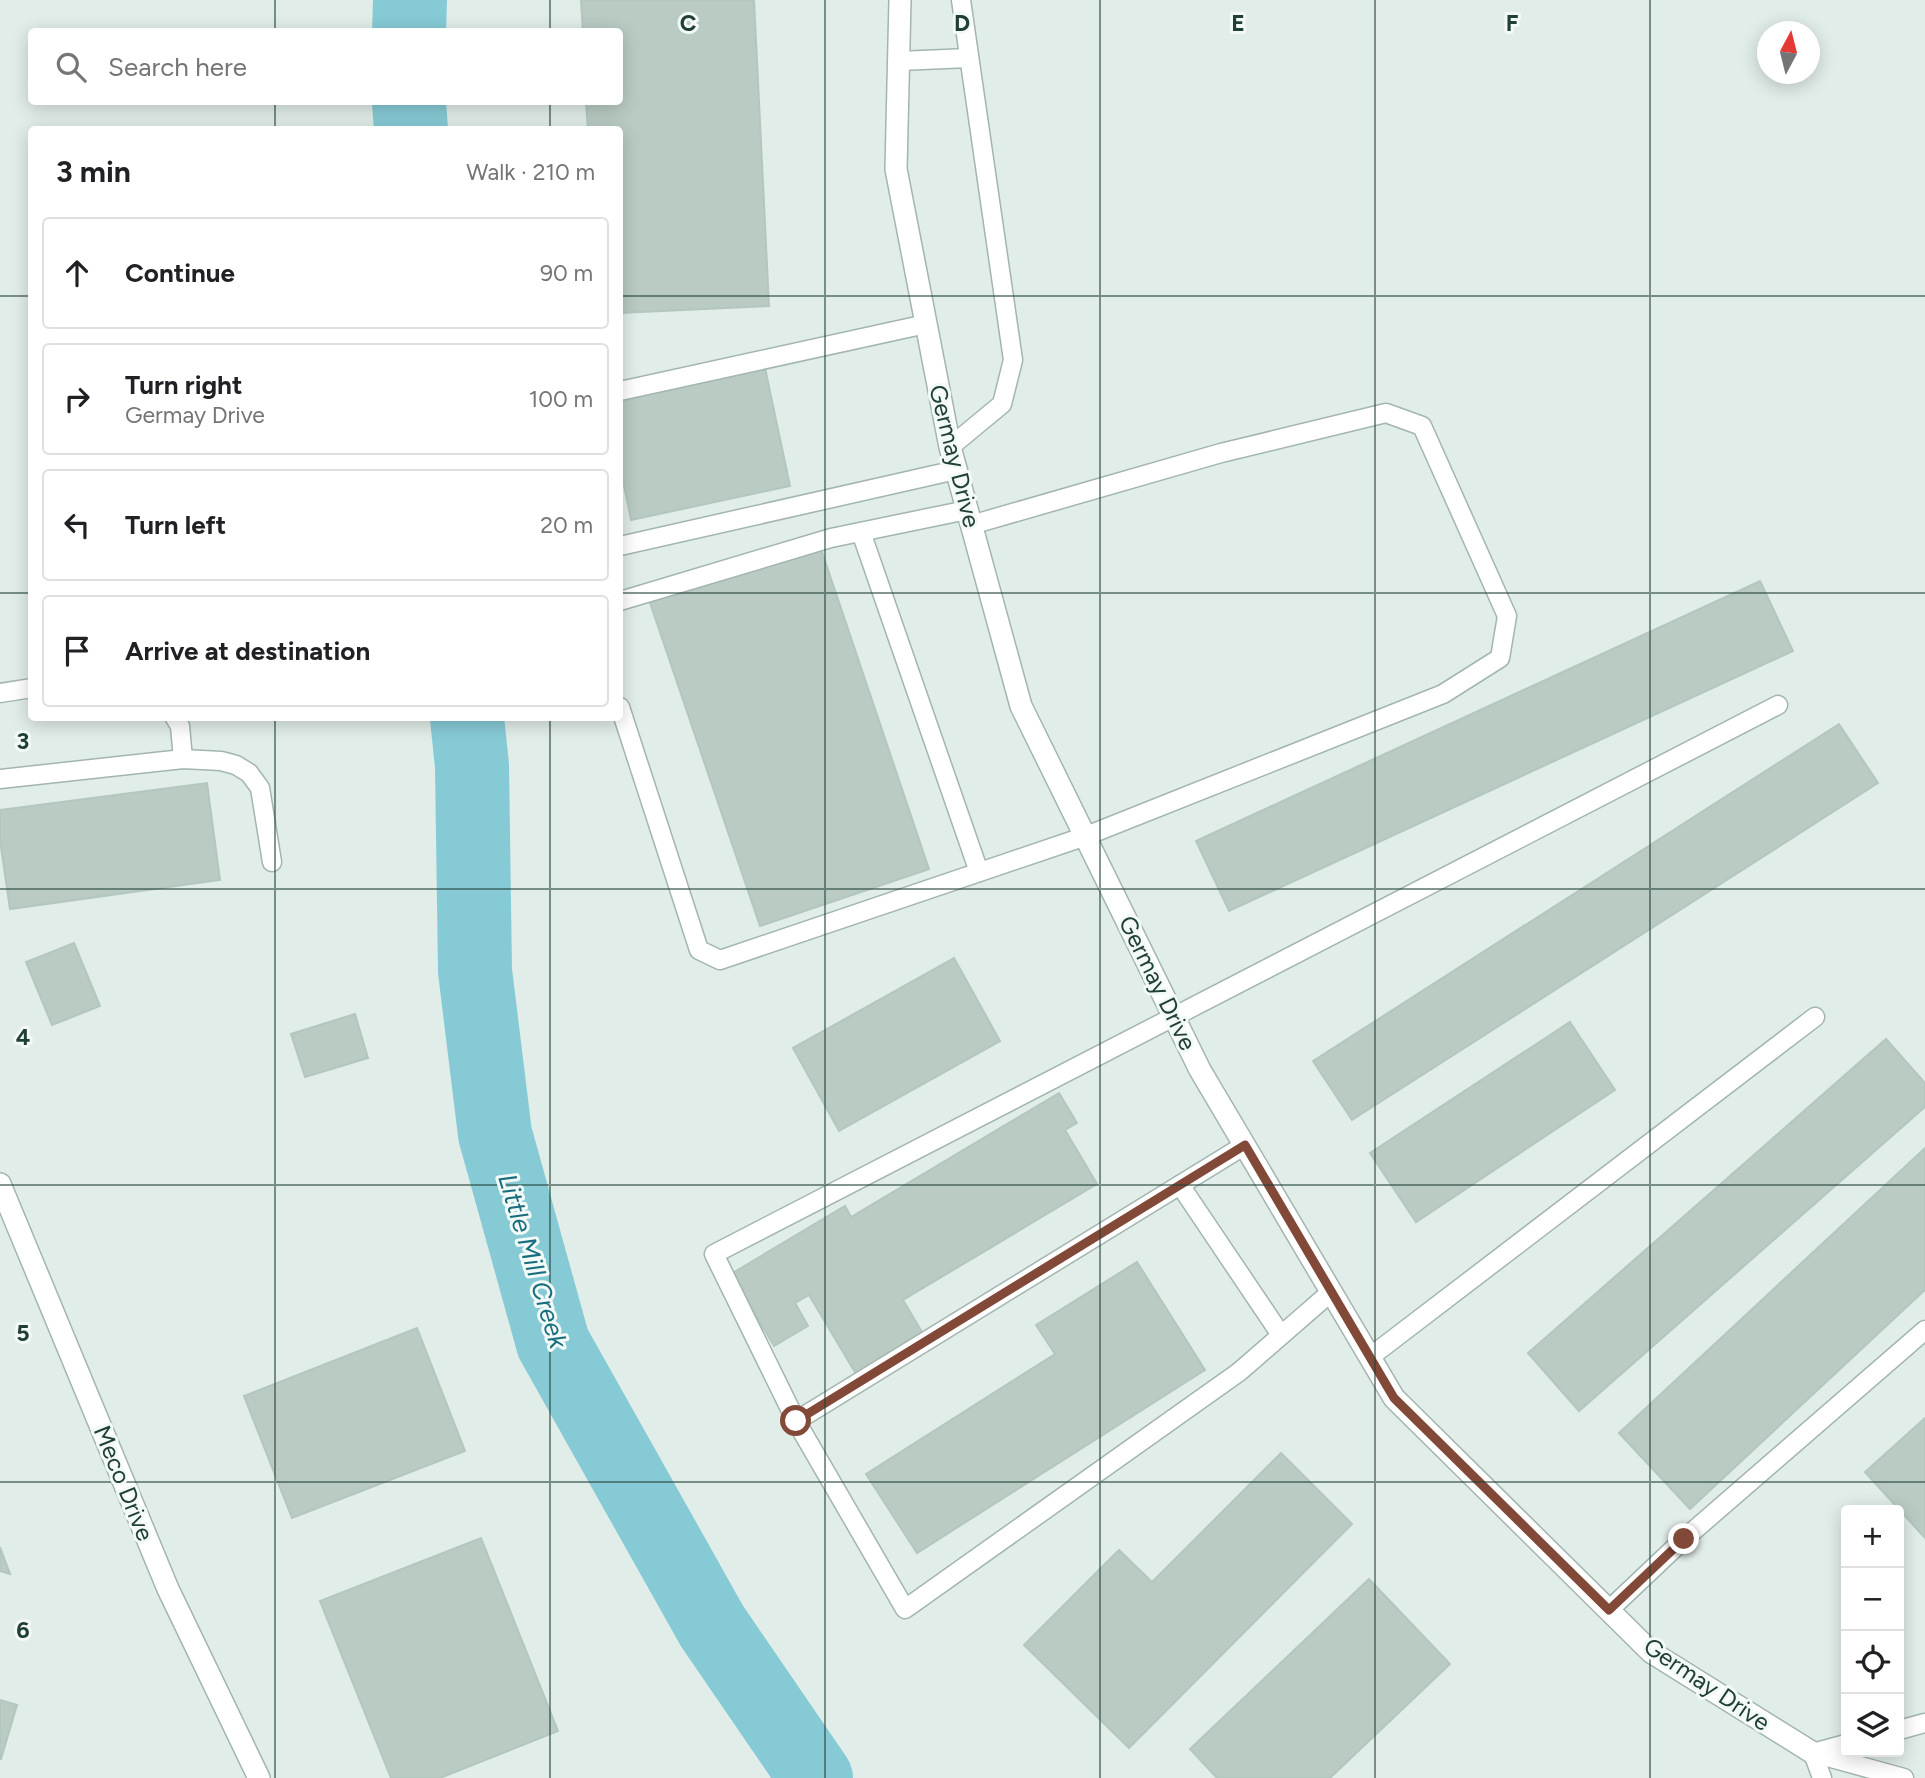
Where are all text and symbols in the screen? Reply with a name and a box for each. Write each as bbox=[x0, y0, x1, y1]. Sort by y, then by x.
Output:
text: C bbox=[680, 9, 697, 37]
text: D bbox=[954, 9, 970, 37]
text: E bbox=[1231, 9, 1245, 37]
text: F bbox=[1506, 9, 1519, 37]
north arrow bbox=[1757, 21, 1820, 84]
search box bbox=[28, 28, 623, 105]
icon: search bbox=[52, 48, 90, 86]
text: Search here bbox=[108, 51, 247, 83]
text: 3 min bbox=[56, 153, 131, 190]
text: Walk · 210 m bbox=[466, 158, 595, 186]
icon: ahead bbox=[58, 254, 96, 292]
text: Continue bbox=[125, 257, 235, 289]
text: 90 m bbox=[540, 259, 593, 287]
text: Turn right bbox=[125, 369, 242, 401]
icon: right bbox=[58, 380, 96, 418]
street label: Germay Drive bbox=[923, 382, 987, 530]
text: 100 m bbox=[529, 385, 593, 413]
text: Germay Drive bbox=[125, 401, 265, 429]
icon: left bbox=[58, 506, 96, 544]
text: Turn left bbox=[125, 509, 226, 541]
text: 20 m bbox=[540, 511, 593, 539]
icon: arrive bbox=[58, 632, 96, 670]
text: Arrive at destination bbox=[125, 635, 370, 667]
text: 3 bbox=[17, 727, 29, 755]
street label: Germay Drive bbox=[1113, 911, 1203, 1055]
text: 4 bbox=[16, 1023, 30, 1051]
water label: Little Mill Creek bbox=[491, 1170, 575, 1353]
text: 5 bbox=[16, 1319, 30, 1347]
route start bbox=[780, 1405, 811, 1436]
street label: Meco Drive bbox=[88, 1421, 160, 1545]
map controls bbox=[1841, 1505, 1904, 1757]
button: + bbox=[1841, 1505, 1904, 1568]
route end bbox=[1668, 1523, 1699, 1554]
button: − bbox=[1841, 1568, 1904, 1631]
text: 6 bbox=[16, 1616, 30, 1644]
street label: Germay Drive bbox=[1638, 1631, 1776, 1737]
button: locate bbox=[1841, 1631, 1904, 1694]
button: layers bbox=[1841, 1694, 1904, 1757]

